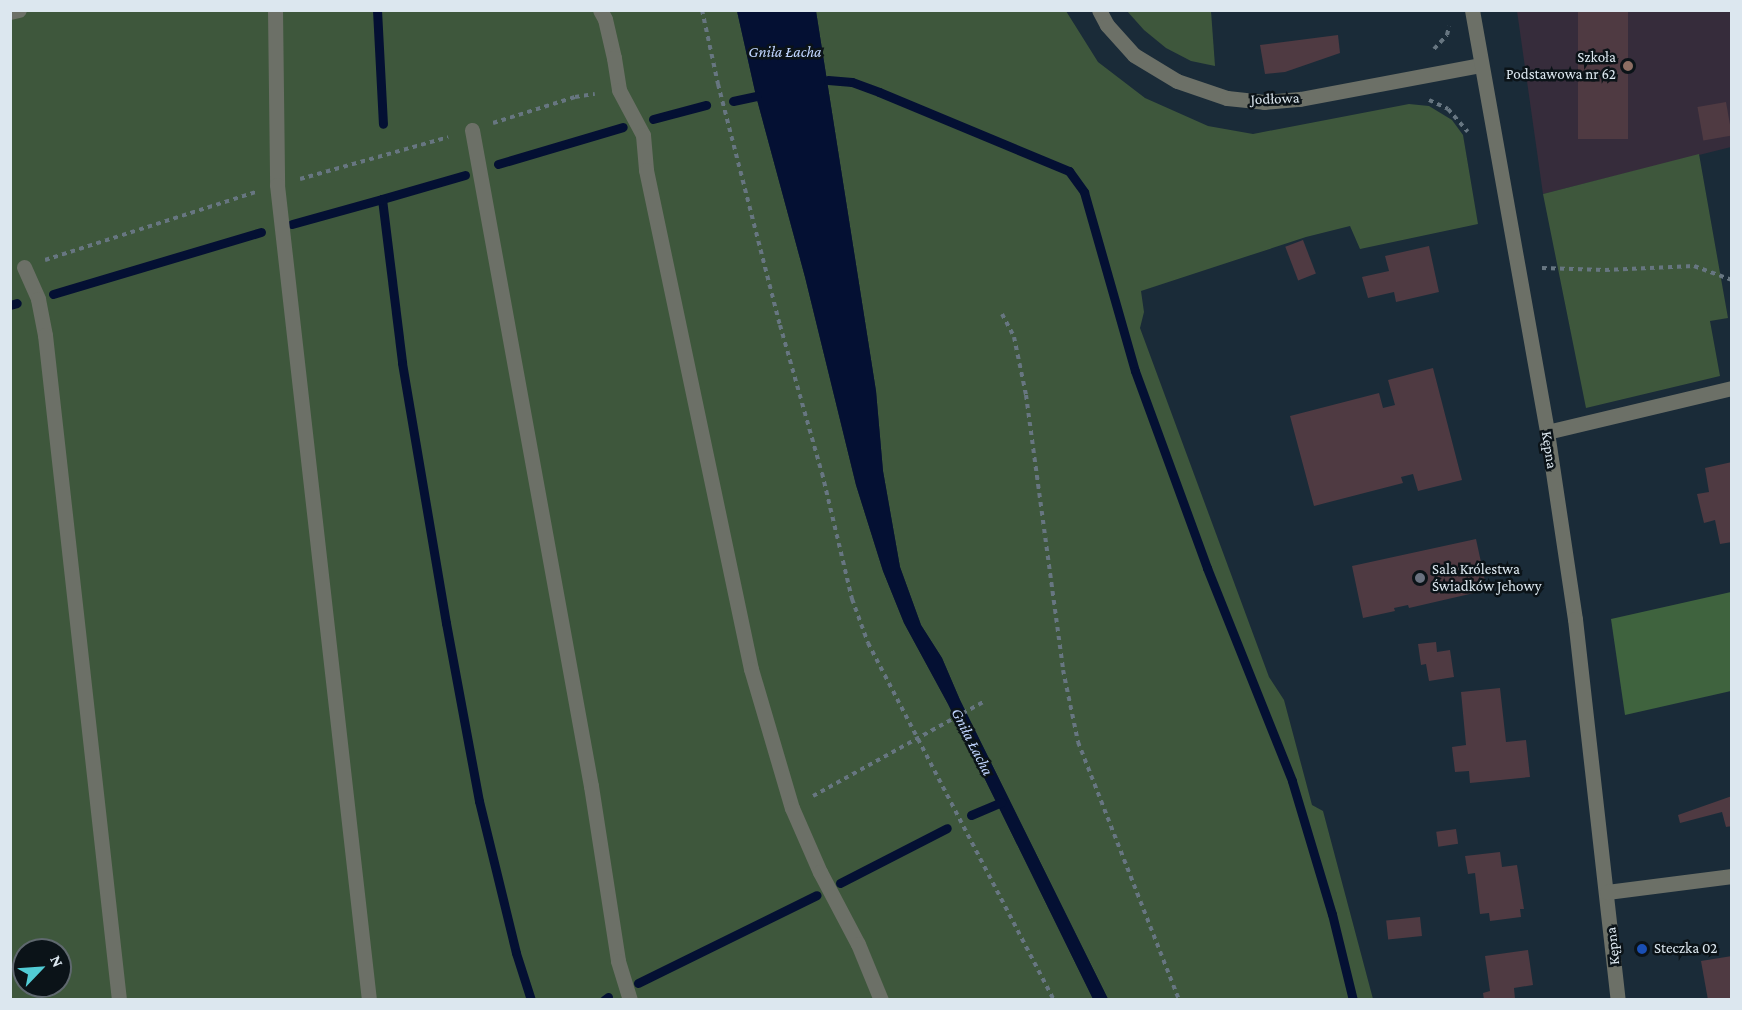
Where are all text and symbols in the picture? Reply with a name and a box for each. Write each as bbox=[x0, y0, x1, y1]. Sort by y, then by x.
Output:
water label: Gniła Łacha bbox=[748, 42, 822, 62]
place label: Szkoła Podstawowa nr 62 bbox=[1506, 48, 1616, 83]
marker: Szkoła Podstawowa nr 62 bbox=[1621, 59, 1635, 73]
street label: Jodłowa bbox=[1250, 89, 1300, 109]
street label: Kępna bbox=[1537, 430, 1561, 470]
place label: Sala Królestwa Świadków Jehowy bbox=[1432, 560, 1542, 595]
marker: Sala Królestwa Świadków Jehowy bbox=[1413, 571, 1427, 585]
water label: Gniła Łacha bbox=[947, 705, 997, 779]
street label: Kępna bbox=[1602, 926, 1624, 966]
north arrow bbox=[12, 938, 72, 998]
place label: Steczka 02 bbox=[1654, 940, 1717, 958]
marker: Steczka 02 bbox=[1635, 942, 1649, 956]
text: N bbox=[47, 952, 67, 970]

